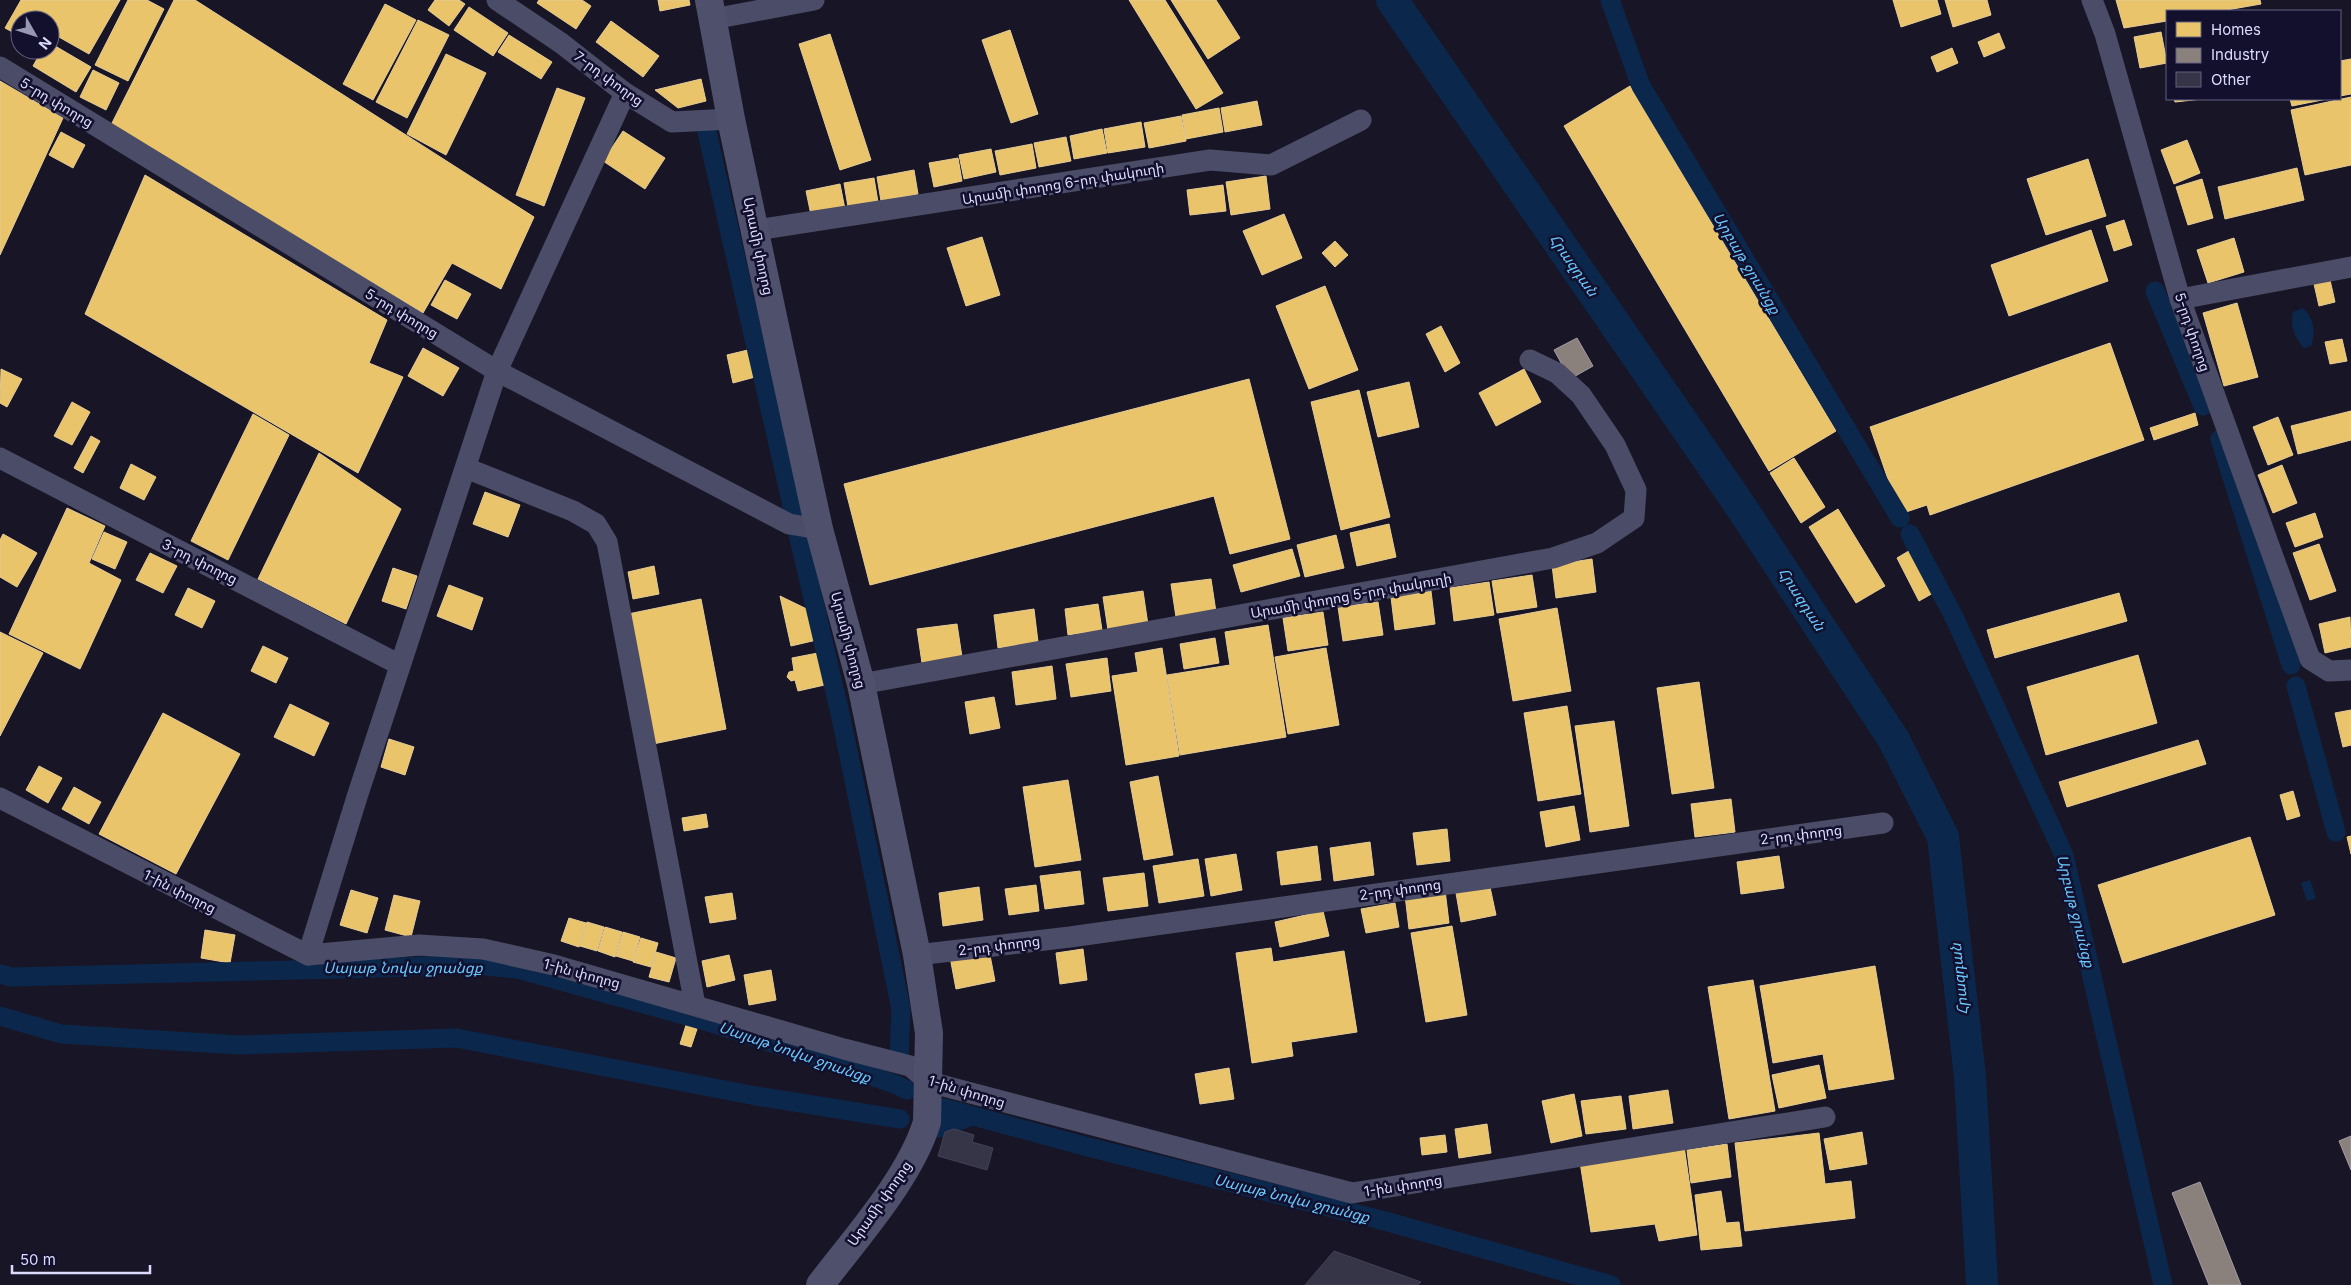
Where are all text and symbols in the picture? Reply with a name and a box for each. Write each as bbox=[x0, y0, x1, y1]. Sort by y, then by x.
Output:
north arrow bbox=[10, 10, 60, 60]
legend bbox=[2166, 10, 2341, 100]
text: Homes bbox=[2211, 20, 2261, 39]
text: N bbox=[36, 34, 55, 53]
text: Industry bbox=[2211, 45, 2270, 64]
street label: 7-րդ փողոց bbox=[571, 47, 647, 109]
text: Other bbox=[2211, 70, 2251, 89]
street label: 5-րդ փողոց bbox=[17, 73, 97, 131]
street label: Արամի փողոց 6-րդ փակուղի bbox=[961, 159, 1165, 207]
street label: Արամի փողոց bbox=[740, 195, 778, 297]
water label: Արբաթ ջրանցք bbox=[1709, 208, 1786, 318]
water label: Հրազդան bbox=[1546, 230, 1603, 301]
street label: 5-րդ փողոց bbox=[362, 284, 442, 342]
street label: 5-րդ փողոց bbox=[2172, 290, 2214, 374]
street label: 3-րդ փողոց bbox=[159, 535, 241, 587]
water label: Հրազդան bbox=[1774, 564, 1830, 635]
street label: Արամի փողոց 5-րդ փակուղի bbox=[1249, 569, 1453, 621]
street label: Արամի փողոց bbox=[828, 590, 870, 690]
street label: 2-րդ փողոց bbox=[1759, 821, 1843, 847]
water label: Արբաթ ջրանցք bbox=[2053, 852, 2099, 971]
street label: 1-ին փողոց bbox=[141, 865, 219, 917]
street label: 2-րդ փողոց bbox=[1358, 875, 1442, 903]
street label: 2-րդ փողոց bbox=[957, 932, 1041, 958]
water label: Հրազդան bbox=[1946, 941, 1972, 1016]
street label: 1-ին փողոց bbox=[542, 955, 622, 991]
water label: Սայաթ Նովա ջրանցք bbox=[323, 958, 484, 977]
water label: Սայաթ Նովա ջրանցք bbox=[717, 1017, 874, 1087]
street label: 1-ին փողոց bbox=[927, 1071, 1007, 1111]
street label: Արամի փողոց bbox=[843, 1157, 915, 1249]
water label: Սայաթ Նովա ջրանցք bbox=[1212, 1169, 1373, 1227]
street label: 1-ին փողոց bbox=[1363, 1170, 1443, 1200]
scale bar bbox=[12, 1242, 150, 1274]
text: 50 m bbox=[20, 1250, 56, 1269]

